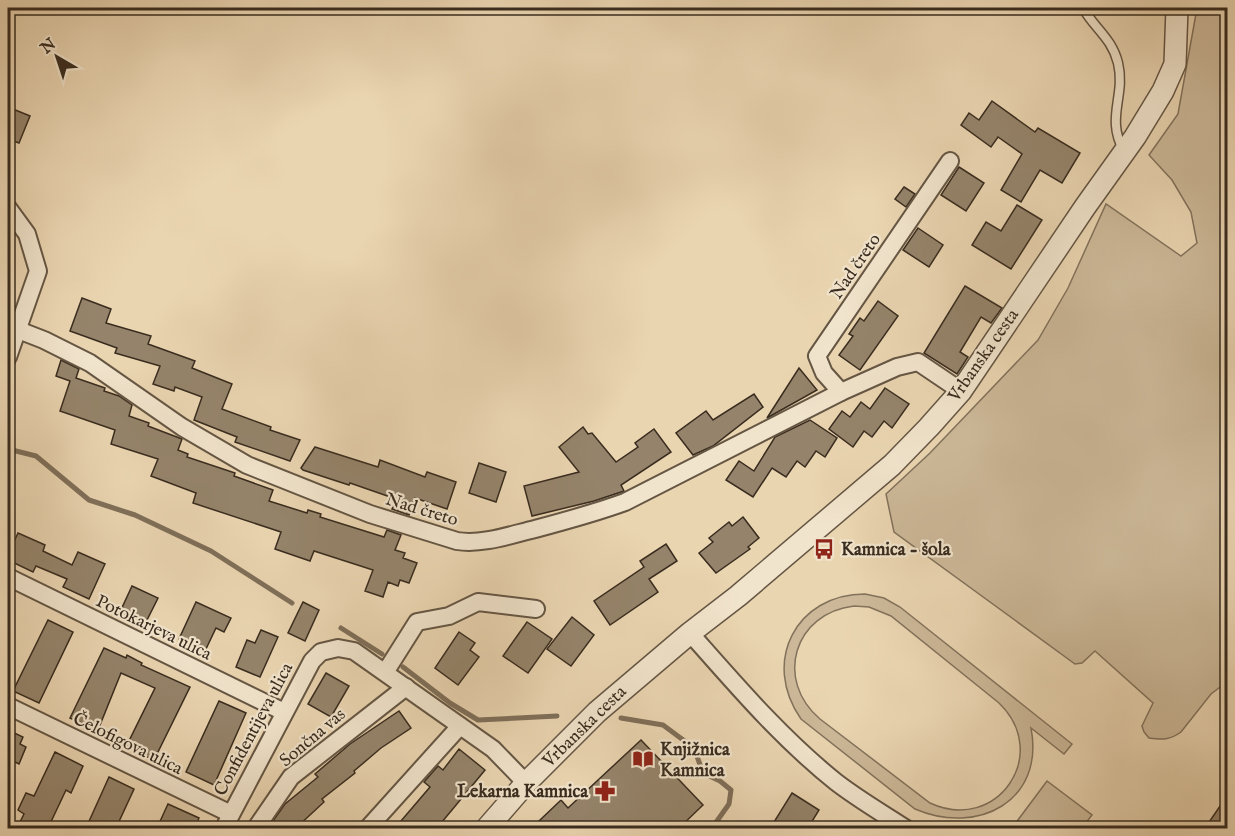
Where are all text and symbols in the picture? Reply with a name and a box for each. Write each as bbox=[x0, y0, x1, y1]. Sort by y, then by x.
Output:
north arrow bbox=[27, 27, 87, 87]
text: N bbox=[36, 35, 61, 60]
street label: Nad čreto bbox=[826, 229, 887, 304]
street label: Vrbanska cesta bbox=[943, 305, 1025, 408]
street label: Nad čreto bbox=[382, 489, 461, 532]
bus stop icon: Kamnica - šola bbox=[812, 537, 836, 561]
place label: Kamnica - šola bbox=[841, 539, 952, 562]
street label: Potokarjeva ulica bbox=[92, 590, 215, 666]
street label: Confidentijeva ulica bbox=[210, 659, 299, 800]
street label: Vrbanska cesta bbox=[537, 681, 632, 774]
street label: Sončna vas bbox=[275, 704, 351, 773]
street label: Čelofigova ulica bbox=[69, 706, 187, 781]
place label: Knjižnica Kamnica bbox=[660, 739, 731, 783]
library icon: Knjižnica Kamnica bbox=[631, 747, 655, 771]
pharmacy icon: Lekarna Kamnica bbox=[593, 779, 617, 803]
place label: Lekarna Kamnica bbox=[457, 781, 589, 804]

